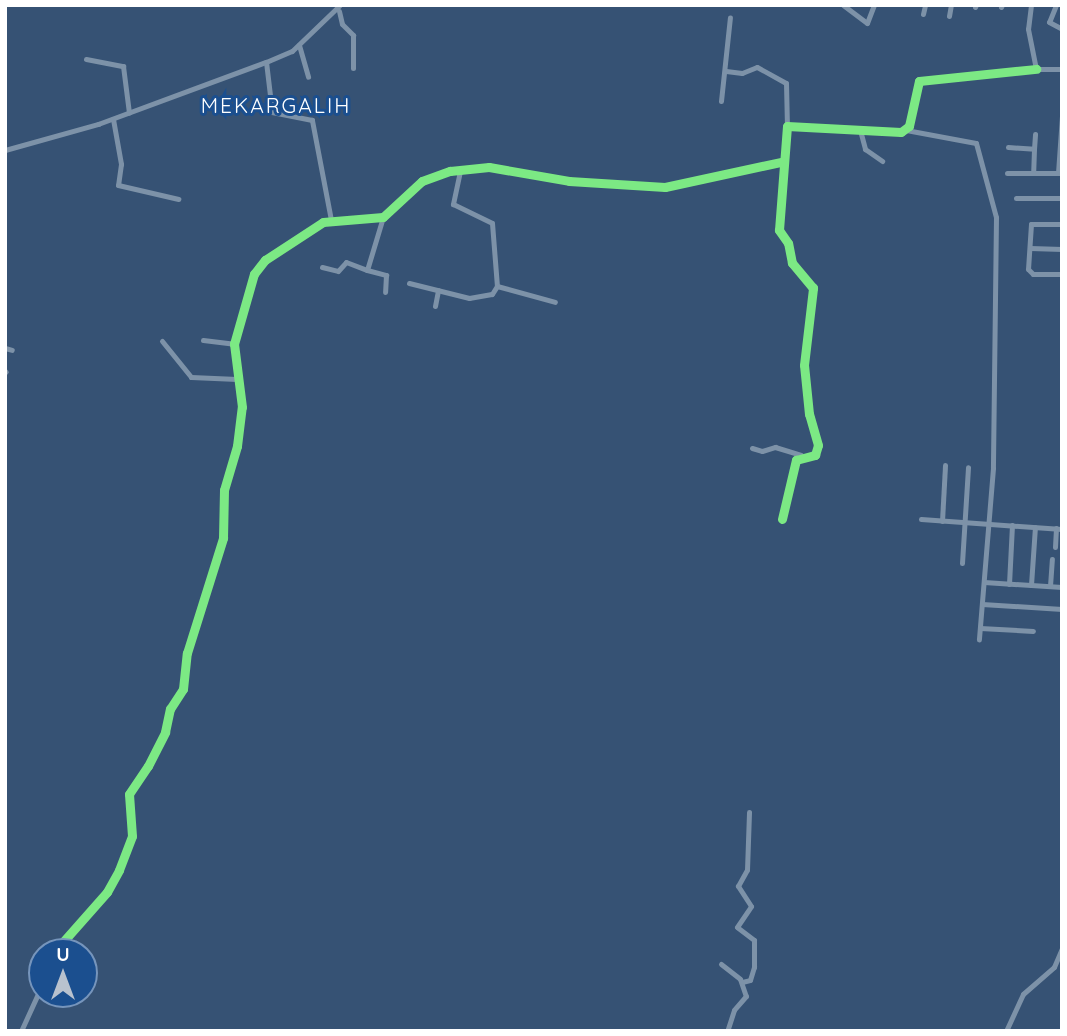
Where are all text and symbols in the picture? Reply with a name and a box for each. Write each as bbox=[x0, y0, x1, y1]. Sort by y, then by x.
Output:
district label: MEKARGALIH bbox=[202, 92, 350, 118]
north arrow bbox=[28, 938, 98, 1008]
text: U bbox=[56, 942, 70, 966]

